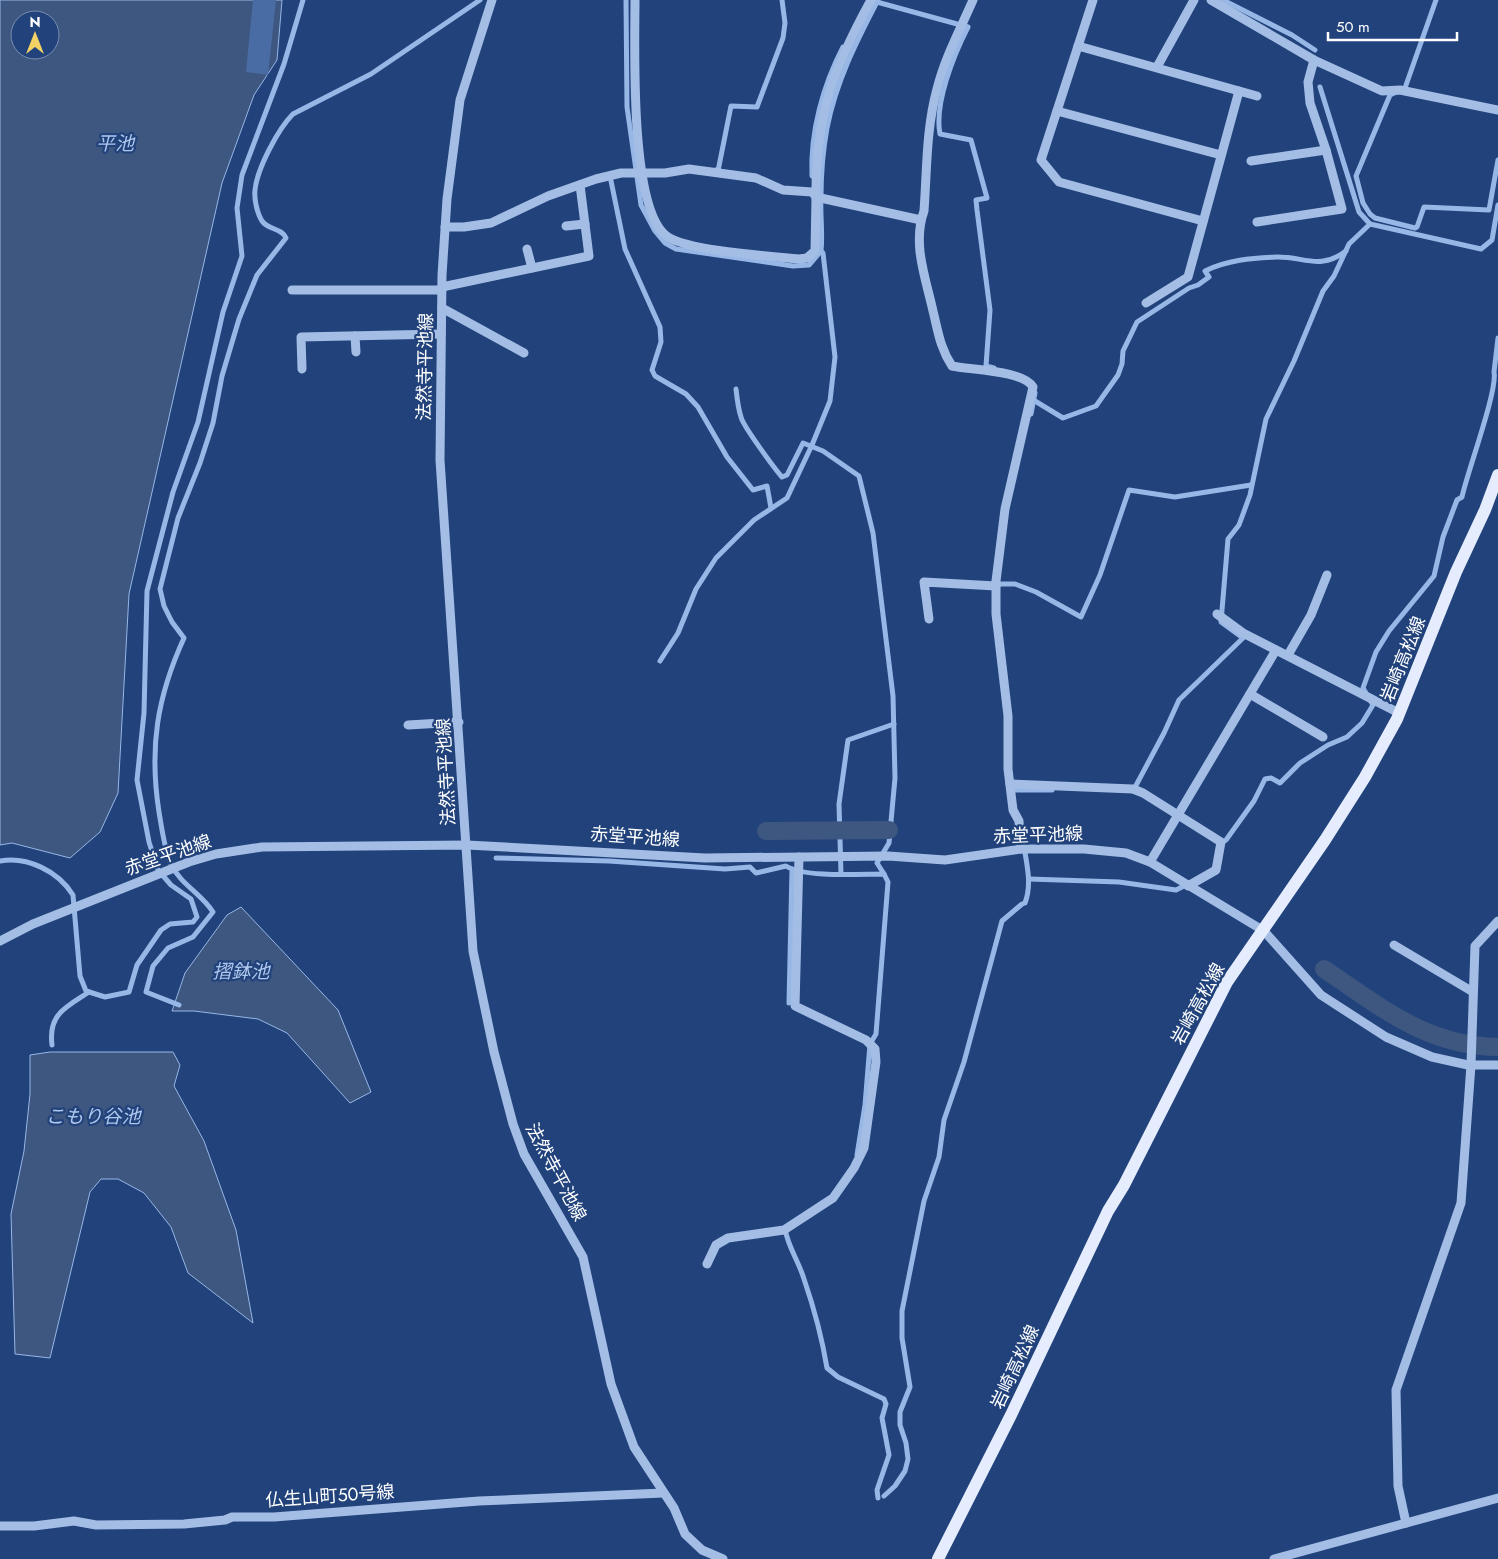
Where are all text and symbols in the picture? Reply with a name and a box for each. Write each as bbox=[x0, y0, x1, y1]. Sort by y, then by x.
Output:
north arrow bbox=[10, 10, 60, 60]
scale bar bbox=[1328, 10, 1457, 42]
text: N bbox=[29, 12, 41, 32]
text: 50 m bbox=[1336, 16, 1370, 38]
water label: 平池 bbox=[96, 130, 136, 157]
street label: 法然寺平池線 bbox=[411, 313, 439, 421]
street label: 岩崎高松線 bbox=[1374, 612, 1432, 706]
street label: 法然寺平池線 bbox=[430, 717, 462, 827]
street label: 赤堂平池線 bbox=[993, 820, 1083, 850]
street label: 赤堂平池線 bbox=[589, 821, 681, 853]
street label: 赤堂平池線 bbox=[121, 828, 215, 882]
water label: 摺鉢池 bbox=[212, 958, 271, 985]
street label: 岩崎高松線 bbox=[1165, 958, 1231, 1050]
water label: こもり谷池 bbox=[45, 1103, 142, 1130]
street label: 法然寺平池線 bbox=[519, 1118, 593, 1226]
street label: 岩崎高松線 bbox=[984, 1321, 1046, 1413]
street label: 仏生山町50号線 bbox=[265, 1479, 395, 1513]

